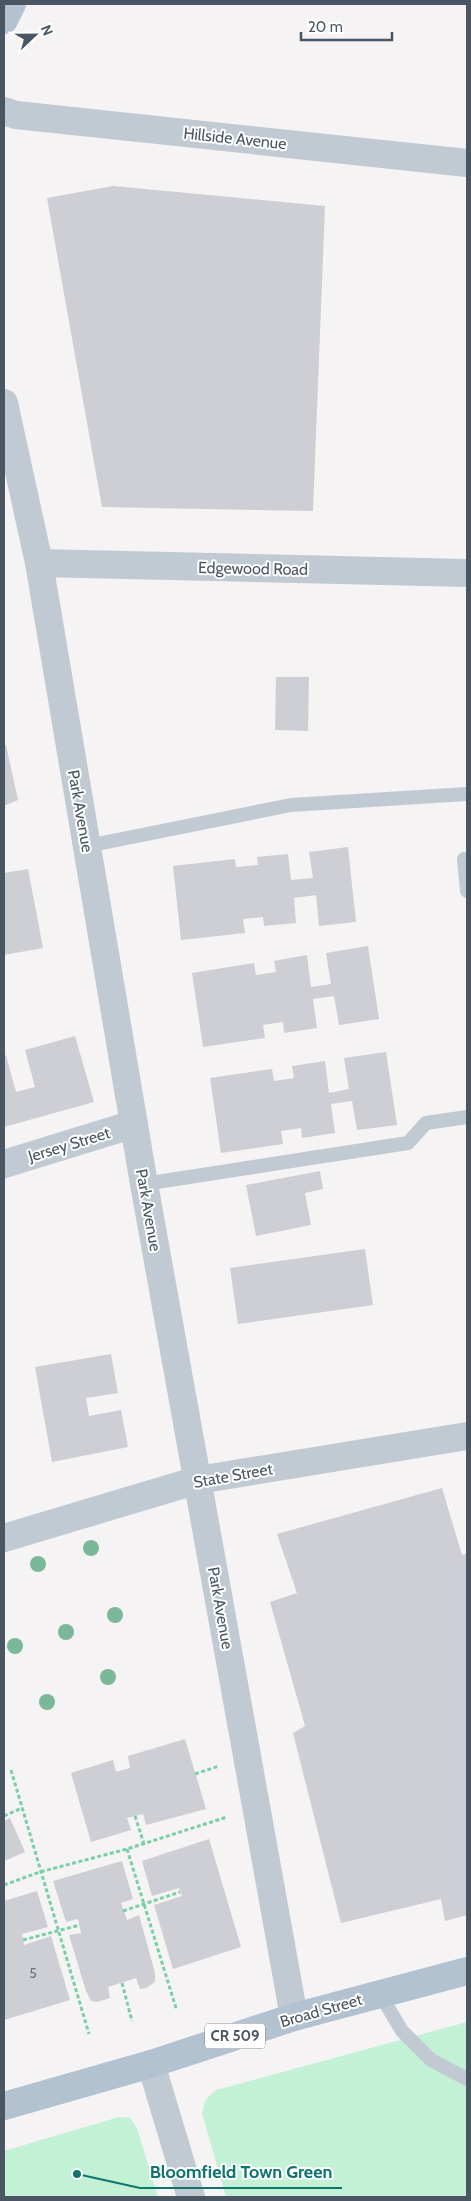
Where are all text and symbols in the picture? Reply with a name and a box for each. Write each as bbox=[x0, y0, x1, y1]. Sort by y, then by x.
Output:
north arrow bbox=[10, 10, 60, 60]
scale bar bbox=[301, 10, 392, 42]
text: 20 m bbox=[308, 18, 343, 36]
text: N bbox=[37, 22, 57, 38]
street label: Hillside Avenue bbox=[182, 124, 287, 153]
street label: Edgewood Road bbox=[198, 558, 308, 579]
street label: Park Avenue bbox=[64, 768, 97, 854]
street label: Jersey Street bbox=[25, 1123, 113, 1166]
street label: Park Avenue bbox=[132, 1167, 165, 1253]
street label: State Street bbox=[192, 1459, 275, 1492]
street label: Park Avenue bbox=[204, 1565, 237, 1651]
house number: 5 bbox=[29, 1964, 37, 1982]
street label: Broad Street bbox=[278, 1990, 365, 2031]
road number: CR 509 bbox=[205, 2024, 265, 2048]
callout: Bloomfield Town Green bbox=[140, 2155, 342, 2188]
text: Bloomfield Town Green bbox=[150, 2161, 332, 2183]

